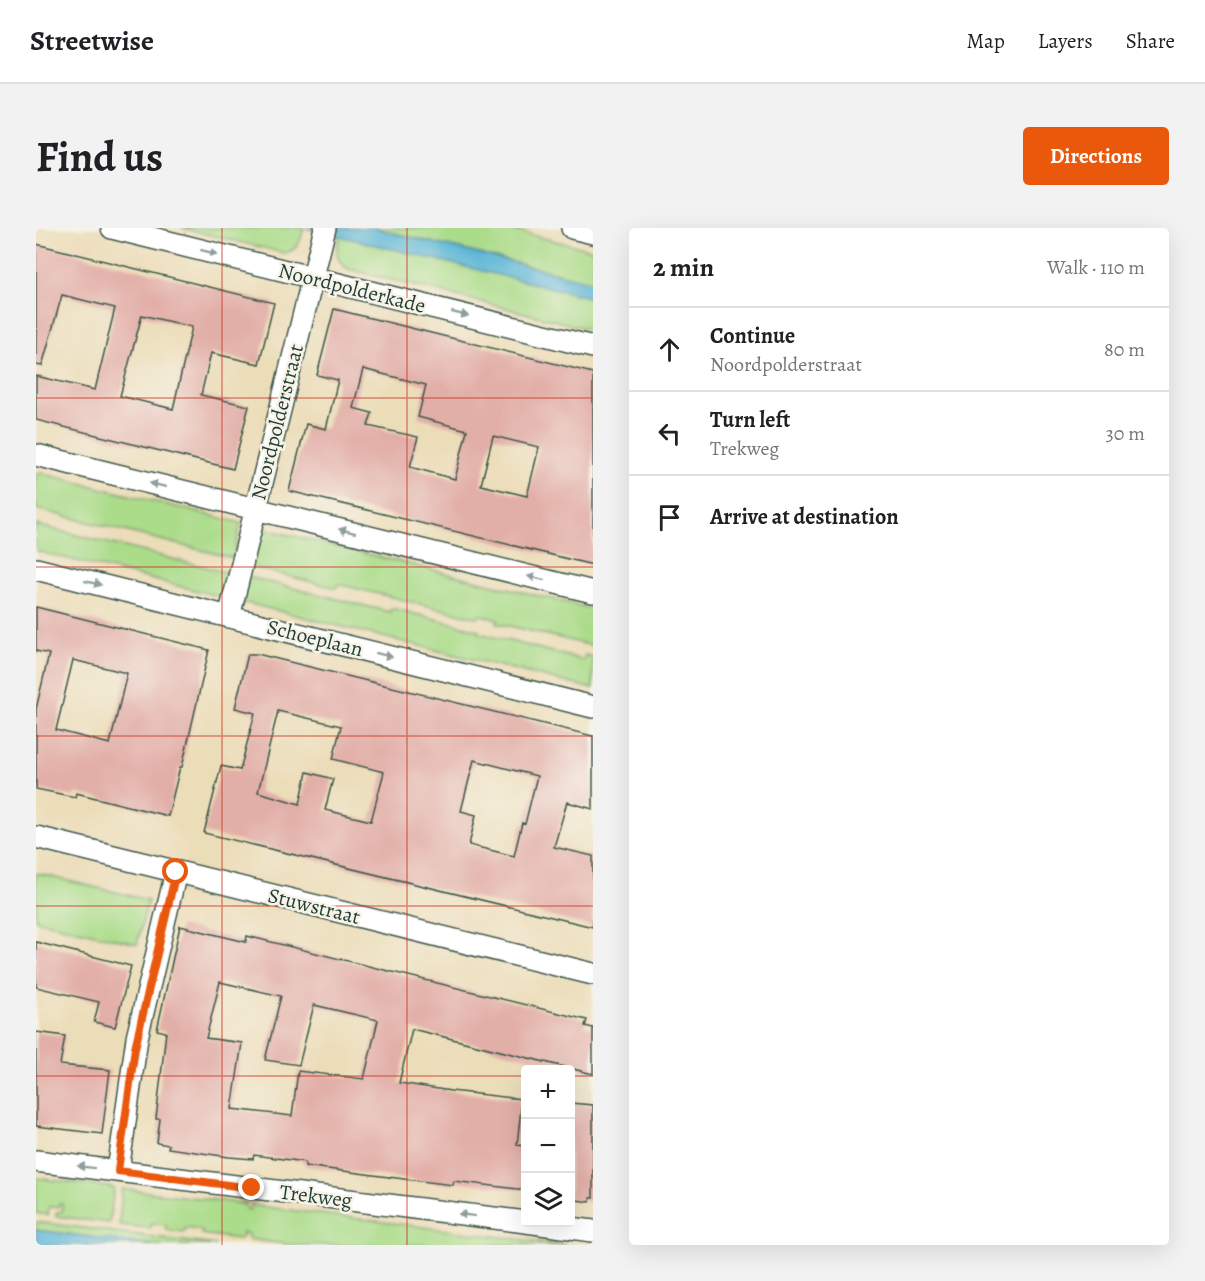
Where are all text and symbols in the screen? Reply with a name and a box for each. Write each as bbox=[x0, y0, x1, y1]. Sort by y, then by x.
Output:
text: Streetwise bbox=[30, 22, 154, 60]
text: Map bbox=[966, 27, 1005, 55]
text: Layers bbox=[1038, 27, 1093, 55]
text: Share bbox=[1126, 27, 1175, 55]
button: Directions bbox=[1023, 127, 1169, 185]
text: Find us bbox=[36, 128, 163, 185]
one-way arrow bbox=[200, 248, 219, 258]
text: 2 min bbox=[653, 250, 714, 285]
text: Walk · 110 m bbox=[1047, 254, 1145, 281]
street label: Noordpolderkade bbox=[276, 256, 428, 320]
one-way arrow bbox=[451, 310, 469, 320]
text: Continue bbox=[710, 321, 795, 351]
icon: ahead bbox=[653, 333, 686, 366]
text: 80 m bbox=[1104, 336, 1145, 363]
street label: Noordpolderstraat bbox=[244, 341, 310, 503]
text: Noordpolderstraat bbox=[710, 351, 862, 378]
text: Turn left bbox=[710, 405, 790, 435]
icon: left bbox=[653, 417, 686, 450]
text: 30 m bbox=[1105, 420, 1145, 447]
text: Trekweg bbox=[710, 435, 779, 462]
one-way arrow bbox=[148, 479, 167, 489]
icon: arrive bbox=[653, 501, 686, 534]
text: Arrive at destination bbox=[710, 502, 899, 532]
one-way arrow bbox=[338, 526, 356, 536]
one-way arrow bbox=[527, 573, 545, 583]
one-way arrow bbox=[84, 579, 102, 589]
street label: Schoeplaan bbox=[264, 613, 366, 663]
one-way arrow bbox=[375, 650, 393, 660]
route start bbox=[162, 858, 188, 884]
street label: Stuwstraat bbox=[265, 881, 363, 931]
map controls bbox=[521, 1065, 575, 1227]
button: + bbox=[521, 1065, 575, 1119]
button: − bbox=[521, 1119, 575, 1173]
one-way arrow bbox=[77, 1162, 96, 1172]
button: layers bbox=[521, 1173, 575, 1227]
route end bbox=[238, 1174, 264, 1200]
street label: Trekweg bbox=[278, 1178, 354, 1214]
one-way arrow bbox=[458, 1211, 477, 1220]

